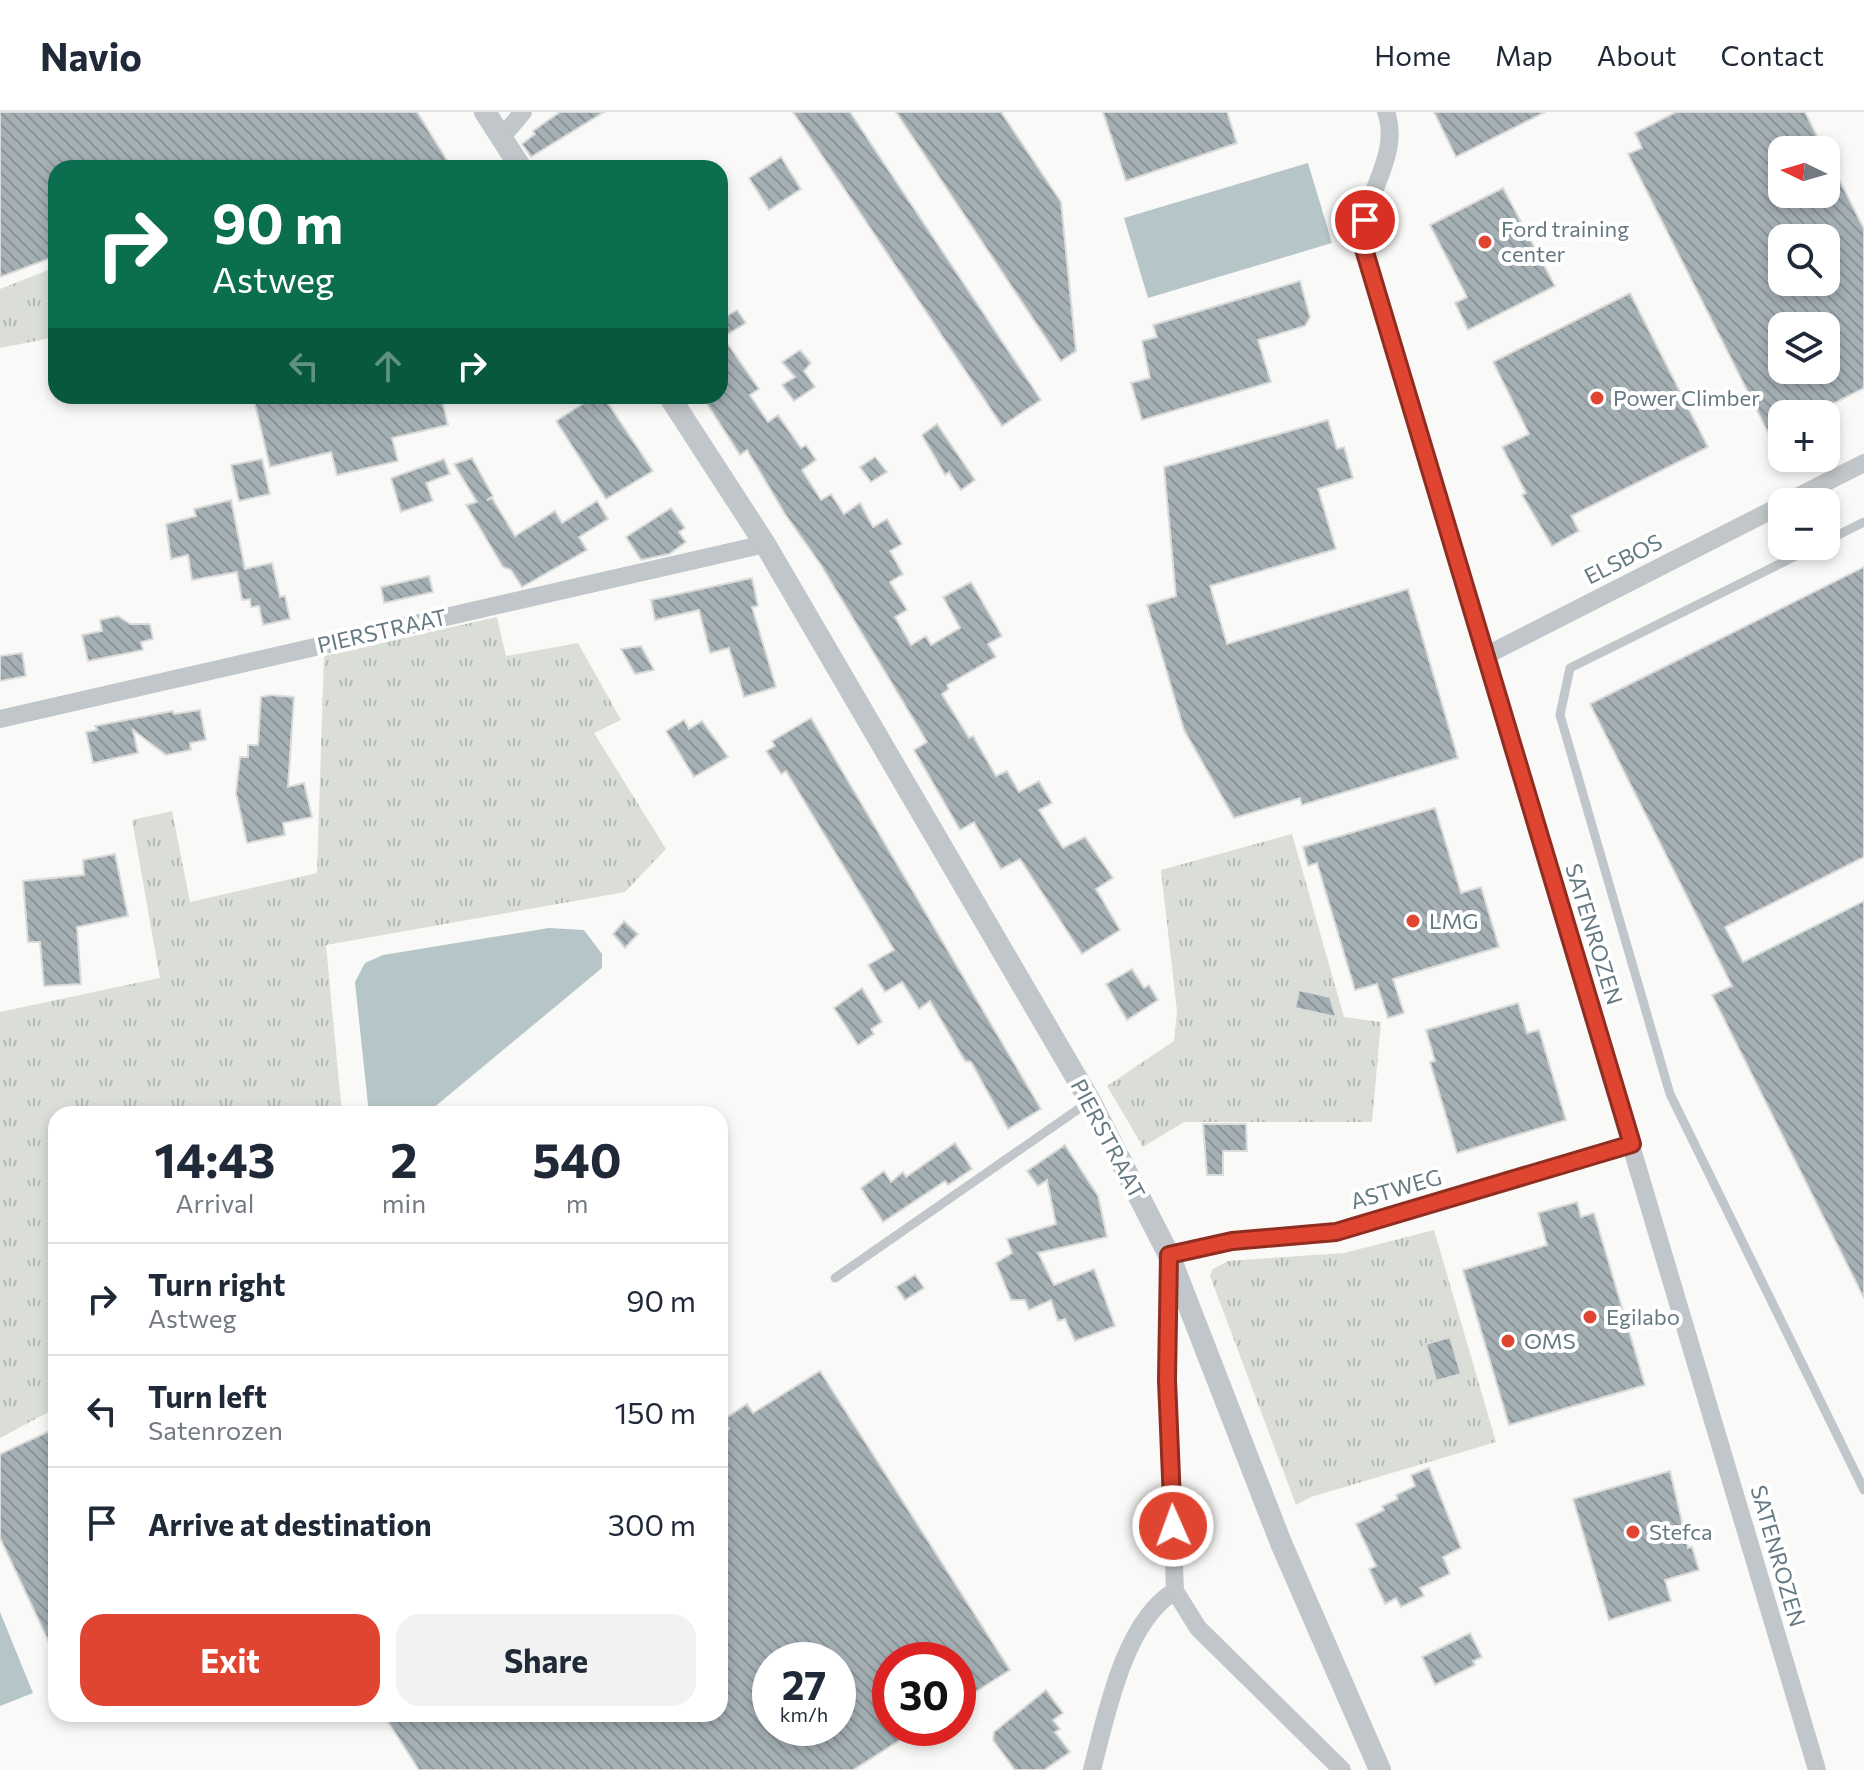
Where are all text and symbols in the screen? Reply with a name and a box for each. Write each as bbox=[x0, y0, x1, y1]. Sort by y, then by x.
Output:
text: Navio bbox=[40, 32, 142, 79]
text: Home bbox=[1374, 38, 1451, 72]
text: Map bbox=[1495, 38, 1553, 72]
text: About bbox=[1597, 38, 1677, 72]
text: Contact bbox=[1721, 38, 1824, 72]
north arrow bbox=[1768, 136, 1840, 208]
map controls bbox=[1768, 136, 1840, 560]
pin bbox=[1331, 186, 1399, 254]
text: 90 m bbox=[212, 187, 343, 256]
icon: right bbox=[80, 192, 184, 296]
icon: arrive bbox=[1343, 198, 1387, 242]
place label: Ford training center bbox=[1501, 215, 1629, 267]
button: search bbox=[1768, 224, 1840, 296]
marker: Ford training center bbox=[1476, 233, 1494, 251]
text: Astweg bbox=[212, 256, 335, 300]
button: layers bbox=[1768, 312, 1840, 384]
icon: left bbox=[282, 344, 326, 388]
icon: ahead bbox=[366, 344, 410, 388]
icon: right bbox=[450, 344, 494, 388]
place label: Power Climber bbox=[1613, 384, 1760, 411]
marker: Power Climber bbox=[1588, 389, 1606, 407]
button: + bbox=[1768, 400, 1840, 472]
button: − bbox=[1768, 488, 1840, 560]
street label: ELSBOS bbox=[1579, 527, 1666, 590]
street label: PIERSTRAAT bbox=[315, 603, 449, 658]
street label: SATENROZEN bbox=[1560, 860, 1629, 1008]
place label: LMG bbox=[1429, 907, 1478, 934]
marker: LMG bbox=[1404, 912, 1422, 930]
street label: PIERSTRAAT bbox=[1066, 1074, 1151, 1203]
text: 14:43 bbox=[154, 1129, 276, 1188]
text: 2 bbox=[390, 1129, 418, 1188]
text: 540 bbox=[532, 1129, 622, 1188]
street label: ASTWEG bbox=[1347, 1163, 1445, 1214]
text: Arrival bbox=[176, 1187, 254, 1218]
text: min bbox=[382, 1187, 426, 1218]
text: m bbox=[566, 1187, 588, 1218]
text: Turn right bbox=[148, 1265, 285, 1302]
icon: right bbox=[80, 1277, 124, 1321]
text: 90 m bbox=[626, 1281, 696, 1318]
text: Astweg bbox=[148, 1302, 237, 1333]
place label: Egilabo bbox=[1606, 1303, 1680, 1330]
marker: Egilabo bbox=[1581, 1308, 1599, 1326]
place label: OMS bbox=[1524, 1327, 1576, 1354]
marker: OMS bbox=[1499, 1332, 1517, 1350]
text: Turn left bbox=[148, 1377, 267, 1414]
icon: left bbox=[80, 1389, 124, 1433]
text: 150 m bbox=[614, 1393, 696, 1430]
text: Satenrozen bbox=[148, 1414, 283, 1445]
street label: SATENROZEN bbox=[1745, 1482, 1812, 1630]
position arrow bbox=[1131, 1484, 1215, 1568]
icon: arrive bbox=[80, 1501, 124, 1545]
text: Arrive at destination bbox=[148, 1505, 432, 1542]
text: 300 m bbox=[608, 1505, 696, 1542]
place label: Stefca bbox=[1649, 1518, 1713, 1545]
marker: Stefca bbox=[1624, 1523, 1642, 1541]
button: Exit bbox=[80, 1614, 380, 1706]
button: Share bbox=[396, 1614, 696, 1706]
speed limit sign: 30 bbox=[872, 1642, 976, 1746]
text: 27 bbox=[782, 1659, 826, 1708]
text: km/h bbox=[780, 1702, 828, 1726]

